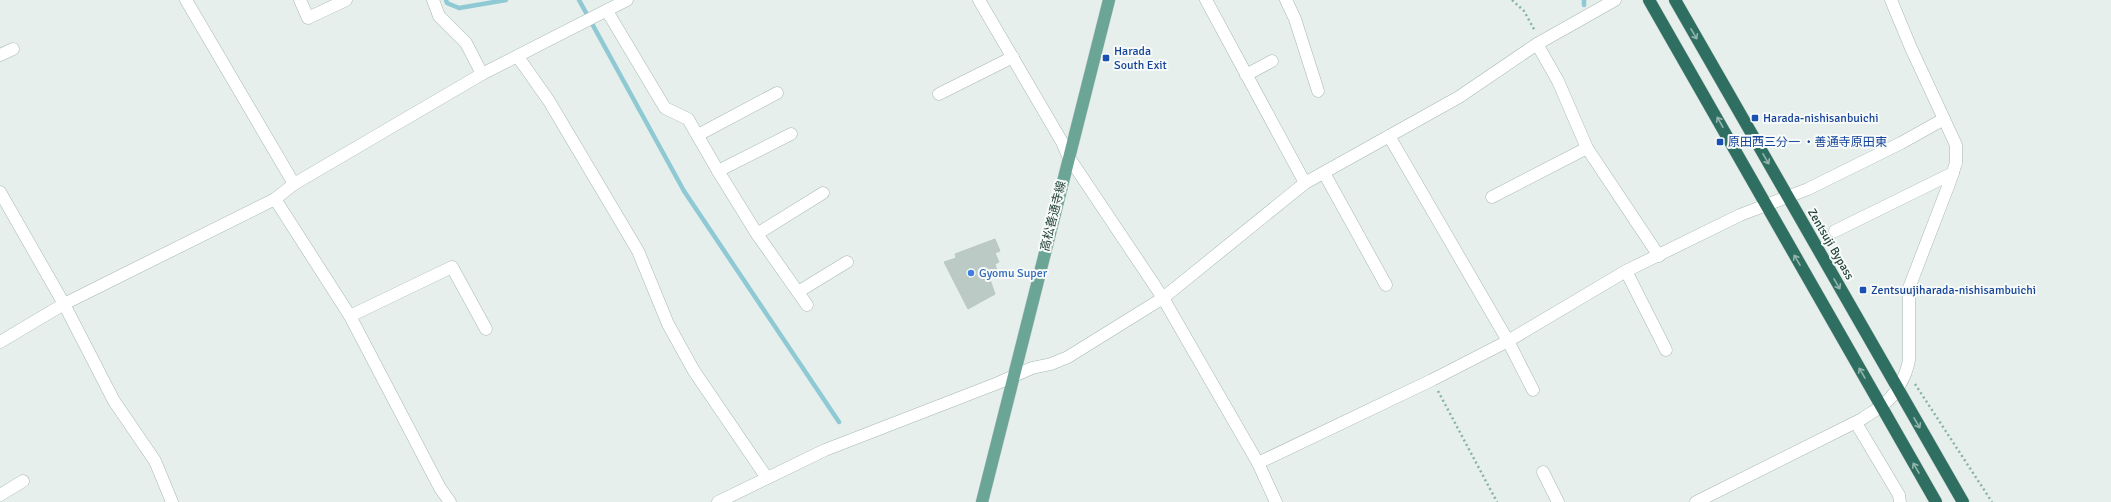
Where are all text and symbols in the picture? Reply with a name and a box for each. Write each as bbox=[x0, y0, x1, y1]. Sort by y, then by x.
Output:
one-way arrow bbox=[1691, 28, 1699, 40]
place label: Harada South Exit bbox=[1114, 44, 1167, 73]
marker: Harada South Exit bbox=[1101, 53, 1111, 63]
place label: Harada-nishisanbuichi bbox=[1763, 111, 1878, 126]
marker: Harada-nishisanbuichi bbox=[1750, 113, 1760, 123]
one-way arrow bbox=[1715, 117, 1723, 129]
place label: 原田西三分一 ・善通寺原田東 bbox=[1728, 135, 1887, 150]
marker: 原田西三分一 ・善通寺原田東 bbox=[1715, 137, 1725, 147]
one-way arrow bbox=[1762, 153, 1770, 165]
street label: 高松善通寺線 bbox=[1037, 179, 1069, 253]
street label: Zentsuji Bypass bbox=[1804, 206, 1857, 283]
one-way arrow bbox=[1793, 254, 1801, 266]
place label: Gyomu Super bbox=[979, 266, 1048, 281]
marker: Gyomu Super bbox=[966, 268, 976, 278]
one-way arrow bbox=[1833, 278, 1841, 290]
place label: Zentsuujiharada-nishisambuichi bbox=[1871, 283, 2036, 298]
marker: Zentsuujiharada-nishisambuichi bbox=[1858, 285, 1868, 295]
one-way arrow bbox=[1857, 367, 1865, 379]
one-way arrow bbox=[1913, 417, 1921, 429]
one-way arrow bbox=[1912, 462, 1920, 474]

